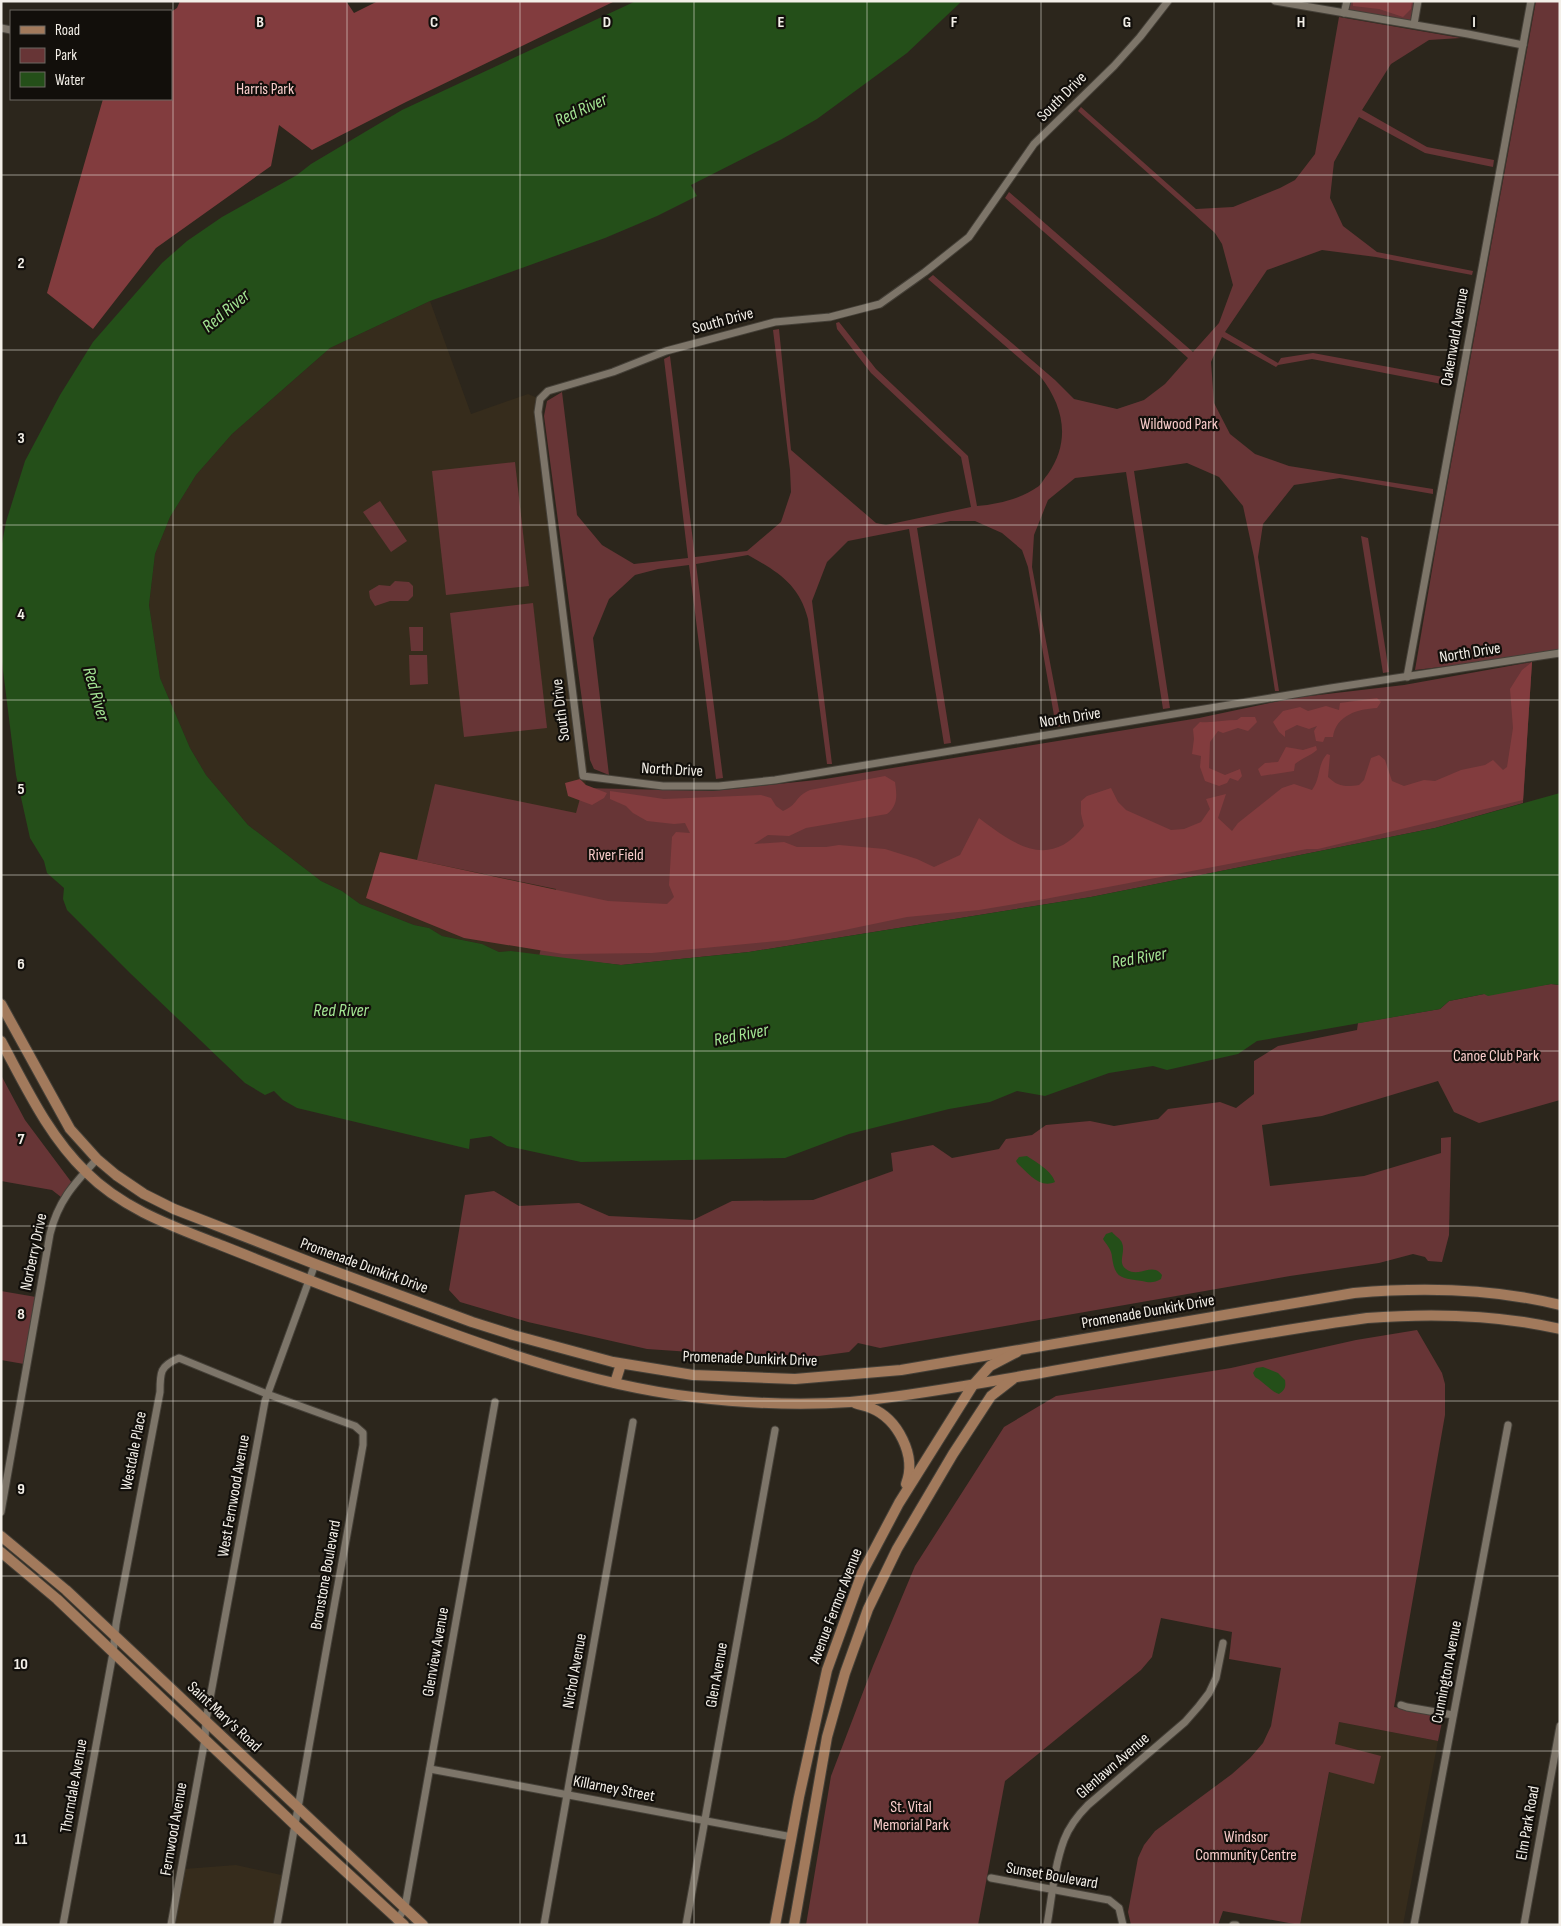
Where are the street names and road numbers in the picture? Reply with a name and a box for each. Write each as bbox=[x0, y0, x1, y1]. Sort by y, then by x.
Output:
street label: South Drive bbox=[1033, 68, 1091, 126]
street label: Oakenwald Avenue bbox=[1437, 286, 1473, 388]
street label: South Drive bbox=[690, 304, 756, 338]
street label: North Drive bbox=[1438, 639, 1502, 667]
street label: South Drive bbox=[548, 678, 574, 742]
street label: North Drive bbox=[1038, 704, 1102, 732]
street label: North Drive bbox=[641, 759, 703, 781]
street label: Norberry Drive bbox=[17, 1212, 51, 1292]
street label: Promenade Dunkirk Drive bbox=[297, 1234, 431, 1298]
street label: Promenade Dunkirk Drive bbox=[1080, 1291, 1216, 1333]
street label: Promenade Dunkirk Drive bbox=[682, 1347, 818, 1371]
street label: Westdale Place bbox=[117, 1410, 151, 1492]
street label: West Fernwood Avenue bbox=[214, 1433, 254, 1559]
street label: Bronstone Boulevard bbox=[307, 1519, 345, 1631]
street label: Avenue Fermor Avenue bbox=[805, 1546, 867, 1667]
street label: Glenview Avenue bbox=[419, 1606, 453, 1698]
street label: Cunnington Avenue bbox=[1428, 1619, 1466, 1725]
street label: Nichol Avenue bbox=[559, 1632, 591, 1710]
street label: Glen Avenue bbox=[702, 1641, 732, 1709]
street label: Saint Mary's Road bbox=[183, 1678, 265, 1756]
street label: Glenlawn Avenue bbox=[1072, 1729, 1154, 1803]
street label: Thorndale Avenue bbox=[56, 1737, 92, 1835]
street label: Killarney Street bbox=[572, 1772, 656, 1806]
street label: Fernwood Avenue bbox=[156, 1781, 192, 1877]
street label: Elm Park Road bbox=[1512, 1784, 1544, 1862]
street label: Sunset Boulevard bbox=[1005, 1859, 1099, 1893]

